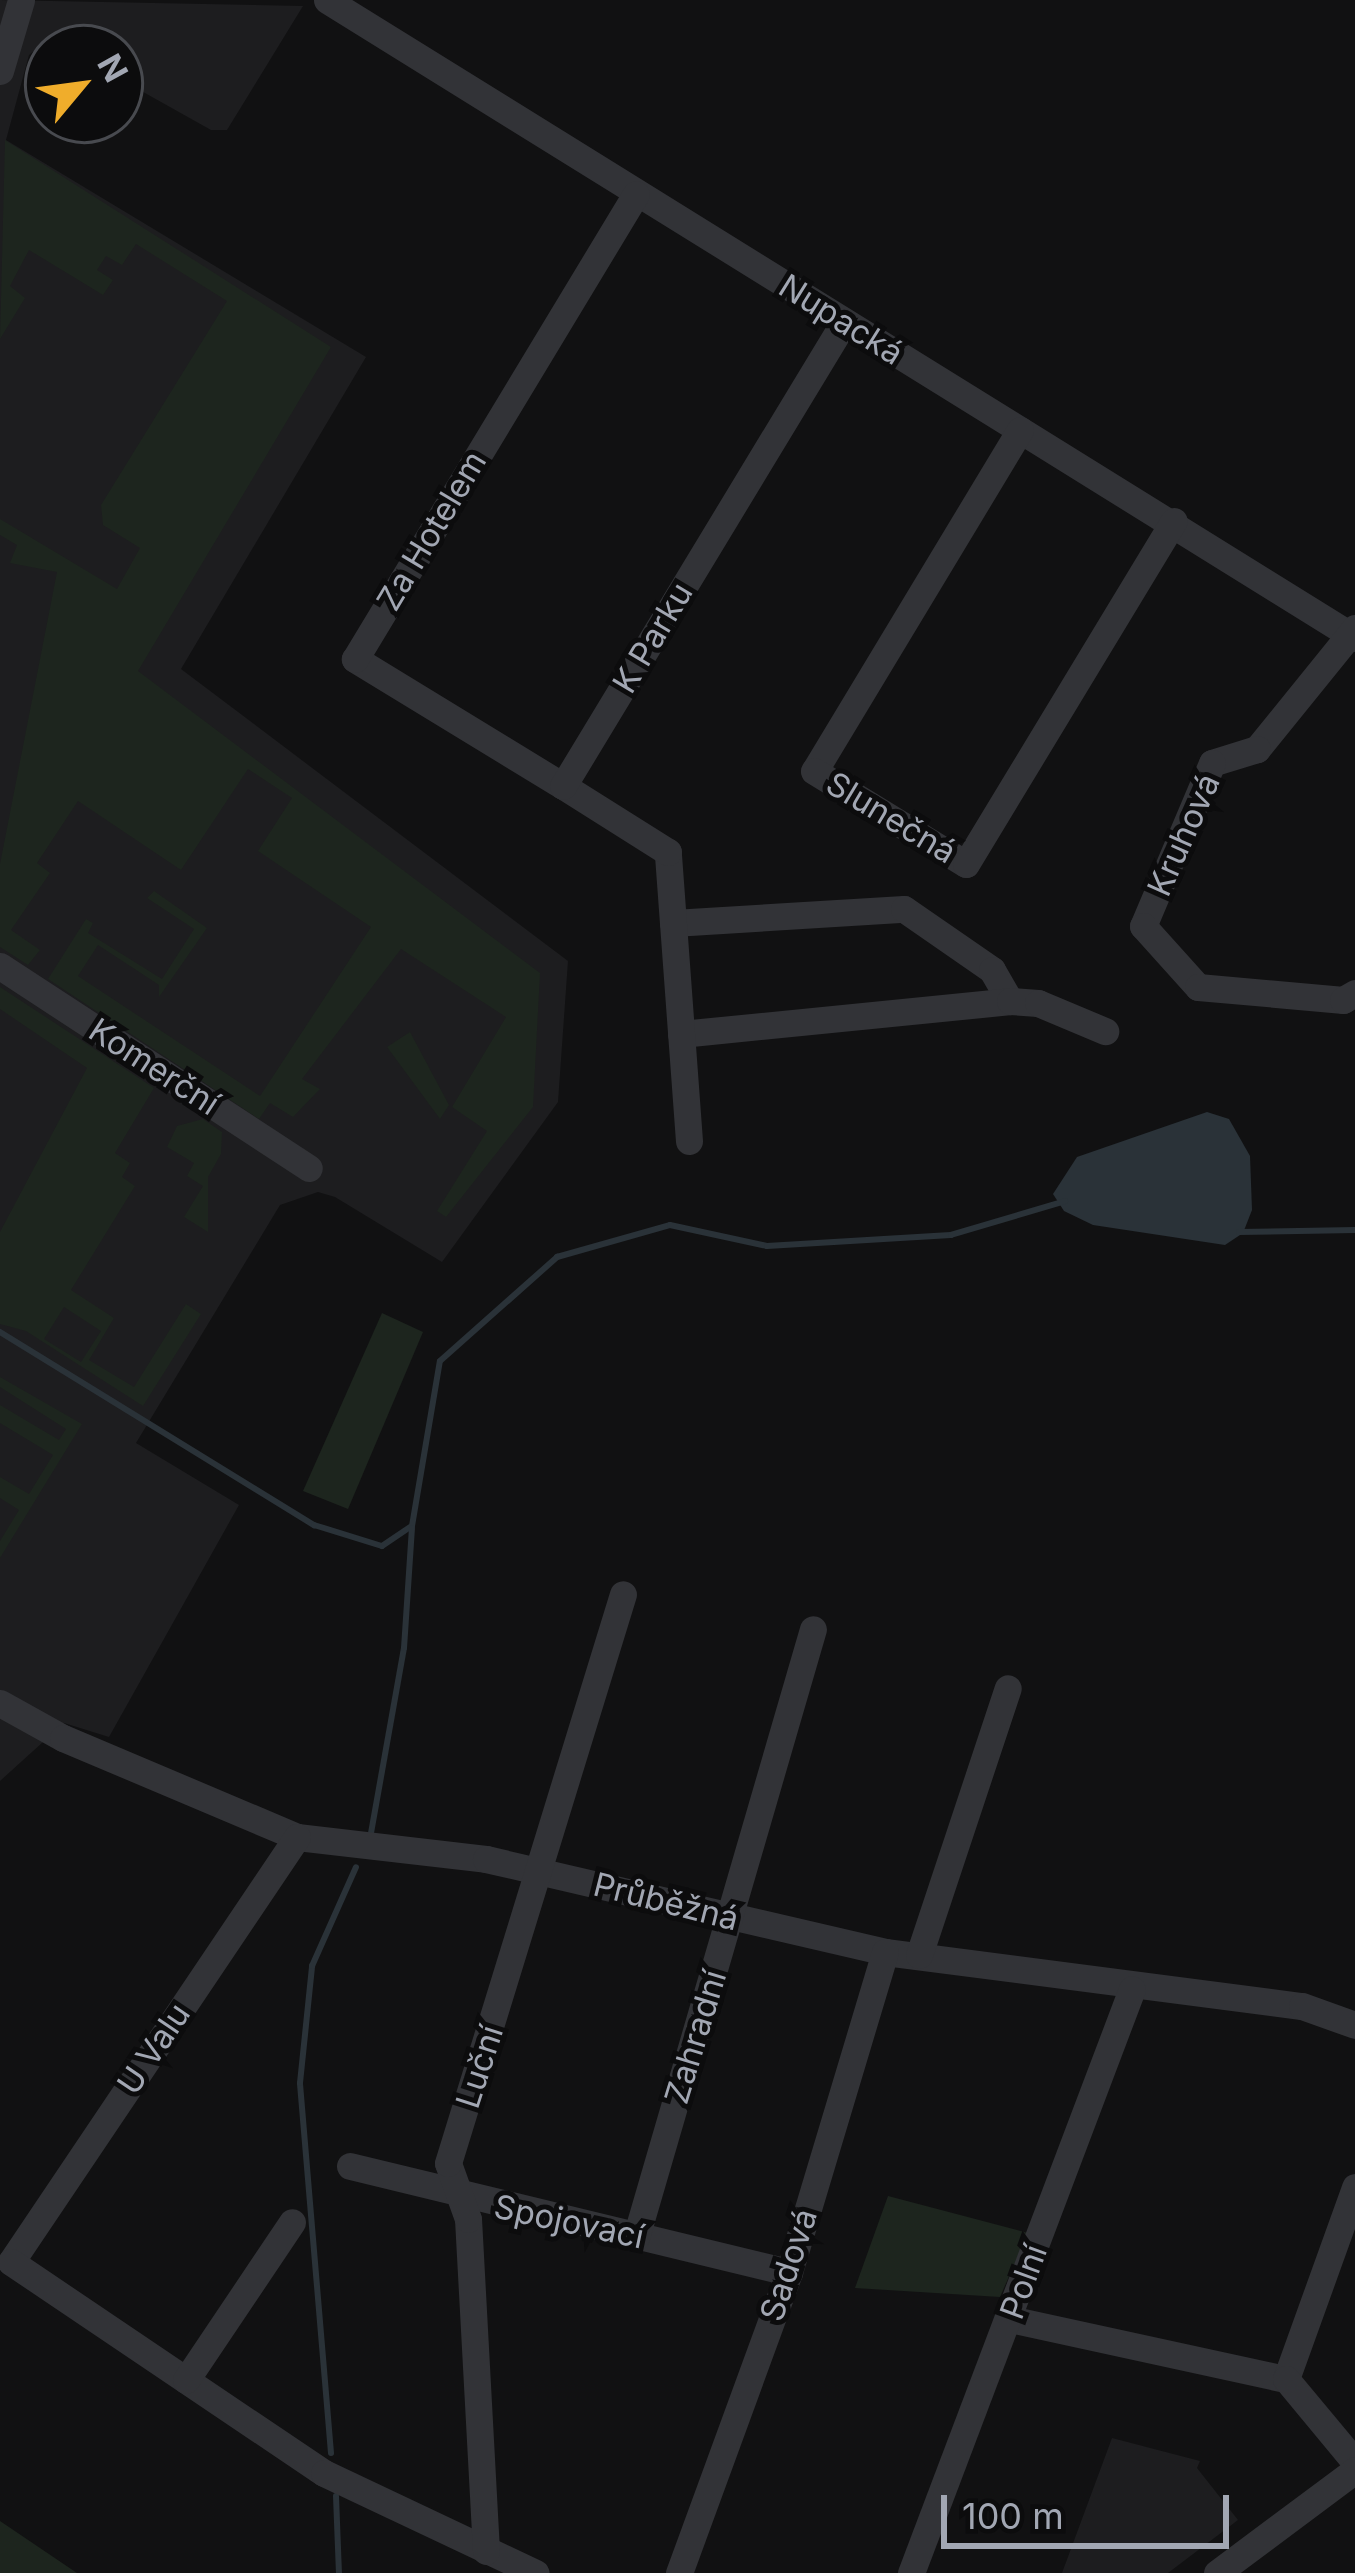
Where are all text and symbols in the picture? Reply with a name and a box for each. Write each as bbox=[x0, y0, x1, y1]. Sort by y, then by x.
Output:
north arrow bbox=[24, 24, 144, 144]
text: N bbox=[89, 47, 136, 89]
street label: Nupacká bbox=[772, 266, 910, 374]
street label: Za Hotelem bbox=[369, 444, 495, 618]
street label: K Parku bbox=[605, 576, 701, 700]
street label: Slunečná bbox=[819, 764, 963, 872]
street label: Kruhová bbox=[1140, 768, 1228, 902]
street label: Komerční bbox=[82, 1010, 226, 1124]
street label: Průběžná bbox=[589, 1865, 743, 1939]
street label: Zahradní bbox=[657, 1965, 735, 2109]
street label: U Valu bbox=[109, 1996, 199, 2102]
street label: Luční bbox=[448, 2021, 512, 2113]
street label: Spojovací bbox=[491, 2187, 647, 2257]
street label: Sadová bbox=[752, 2204, 826, 2326]
street label: Polní bbox=[992, 2239, 1056, 2325]
scale bar bbox=[947, 2471, 1235, 2545]
text: 100 m bbox=[962, 2494, 1064, 2538]

